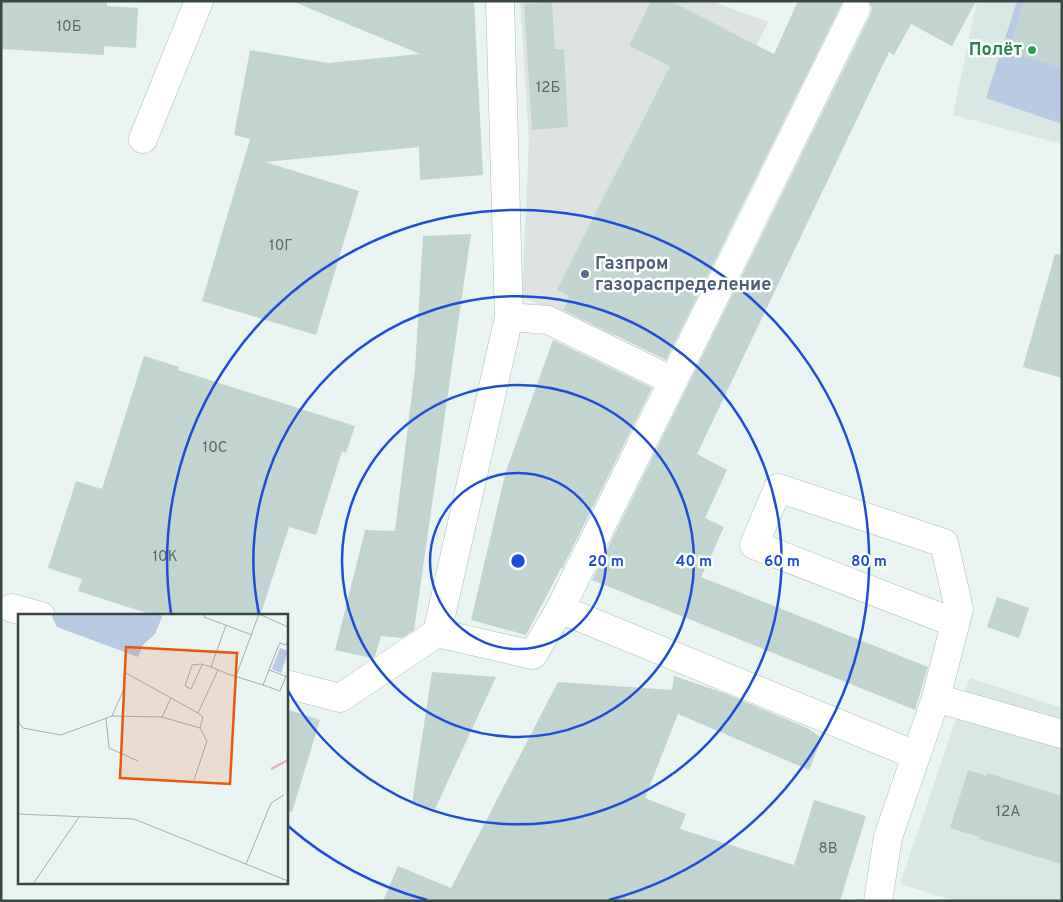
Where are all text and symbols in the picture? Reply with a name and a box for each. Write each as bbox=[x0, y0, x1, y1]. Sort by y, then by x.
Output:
house number: 10Б bbox=[56, 18, 82, 37]
place label: Полёт bbox=[969, 39, 1023, 62]
marker: Полёт bbox=[1026, 44, 1038, 56]
house number: 12Б bbox=[536, 79, 560, 98]
house number: 10Г bbox=[269, 237, 293, 256]
place label: Газпром газораспределение bbox=[595, 253, 771, 297]
marker: Газпром газораспределение bbox=[579, 268, 591, 280]
house number: 10С bbox=[203, 439, 227, 458]
house number: 10К bbox=[152, 548, 178, 567]
centre of rings bbox=[509, 552, 527, 570]
text: 20 m bbox=[588, 553, 624, 572]
text: 40 m bbox=[676, 553, 712, 572]
text: 60 m bbox=[764, 553, 800, 572]
text: 80 m bbox=[851, 553, 887, 572]
inset map bbox=[18, 614, 288, 884]
house number: 12А bbox=[996, 803, 1020, 822]
house number: 8В bbox=[819, 840, 837, 859]

